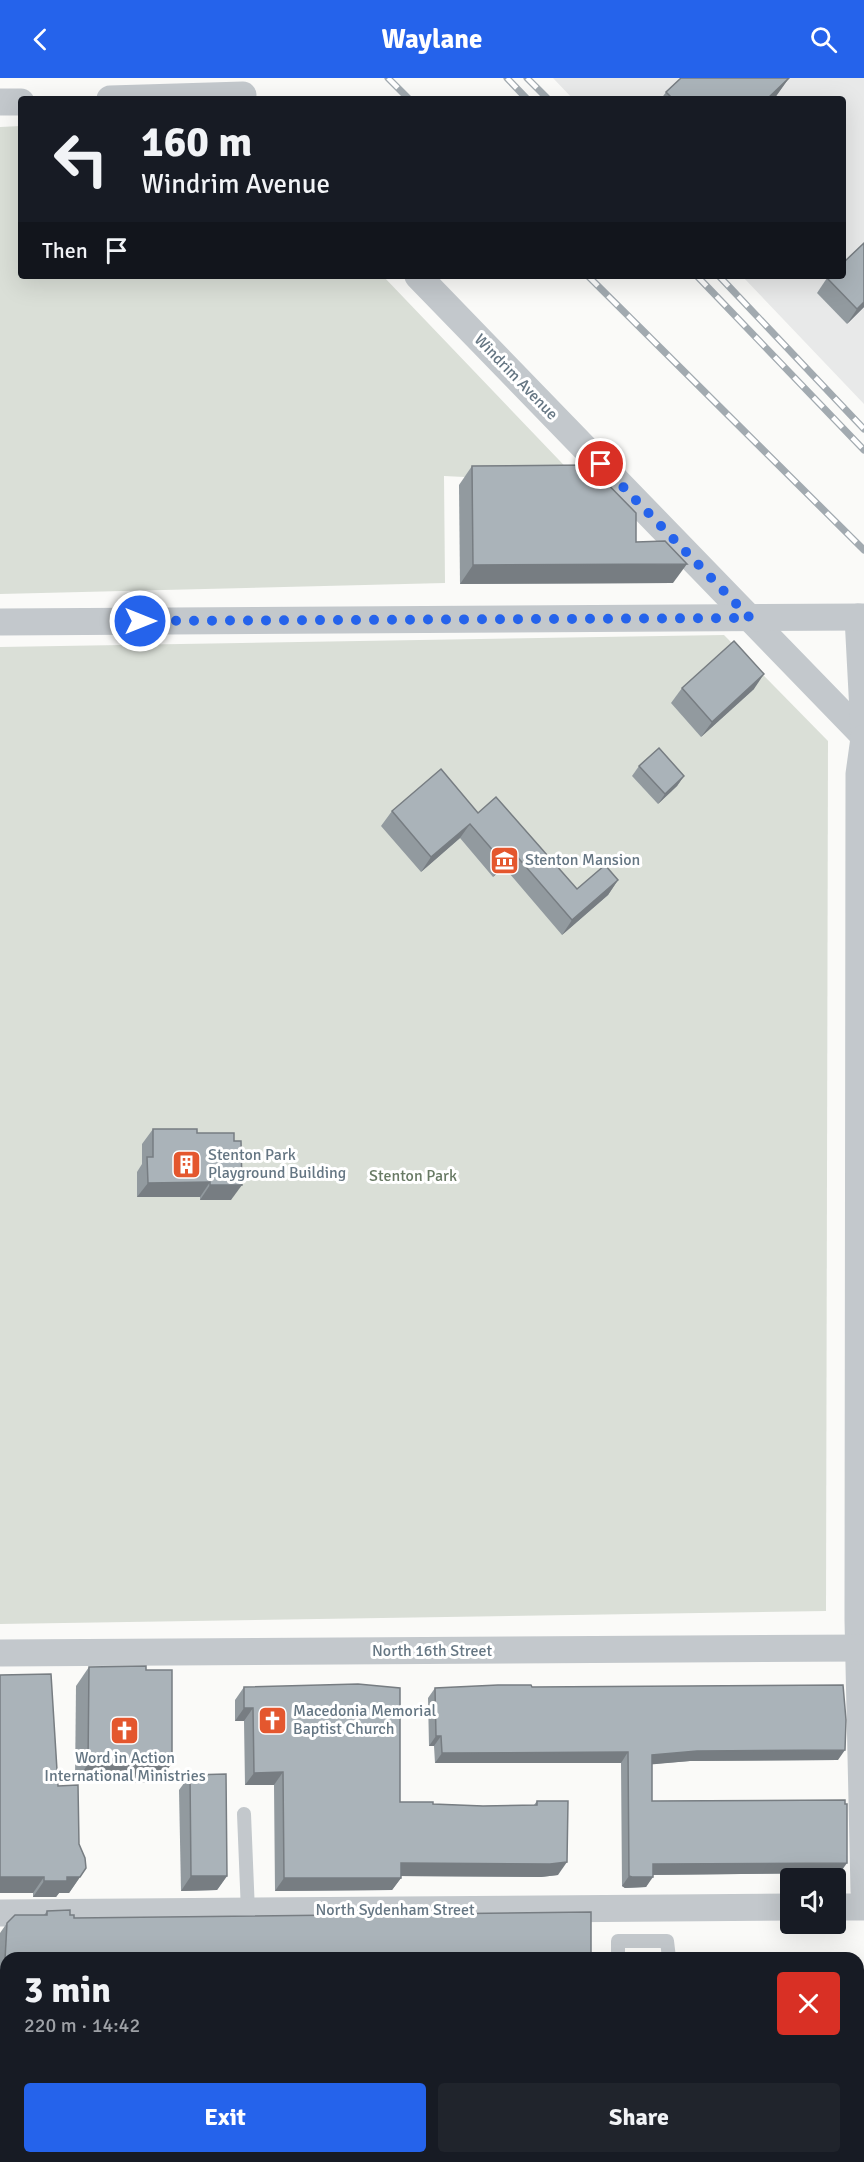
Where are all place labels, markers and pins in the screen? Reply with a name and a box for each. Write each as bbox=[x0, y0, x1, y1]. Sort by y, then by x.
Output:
pin bbox=[575, 438, 626, 489]
museum icon: Stenton Mansion bbox=[488, 844, 520, 876]
place label: Stenton Mansion bbox=[525, 850, 640, 870]
place label: Stenton Park Playground Building bbox=[208, 1145, 346, 1183]
building icon: Stenton Park Playground Building bbox=[171, 1148, 203, 1180]
place label: Macedonia Memorial Baptist Church bbox=[293, 1701, 437, 1739]
church icon: Macedonia Memorial Baptist Church bbox=[256, 1704, 288, 1736]
church icon: Word in Action International Ministries bbox=[109, 1714, 141, 1746]
place label: Word in Action International Ministries bbox=[44, 1748, 206, 1786]

